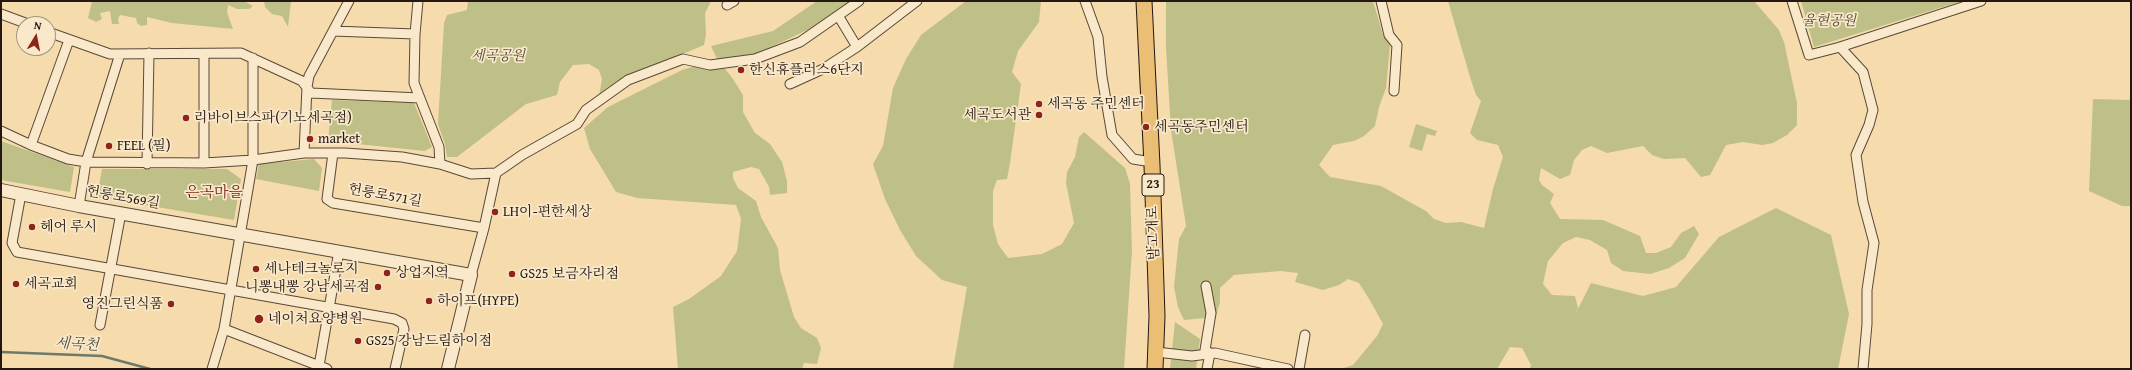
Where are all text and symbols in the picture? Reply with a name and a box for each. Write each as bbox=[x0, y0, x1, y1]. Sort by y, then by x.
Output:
park label: 율현공원 bbox=[1802, 13, 1856, 29]
north arrow bbox=[16, 16, 56, 56]
text: N bbox=[33, 17, 43, 34]
park label: 세곡공원 bbox=[471, 48, 525, 64]
place label: 한신휴플러스6단지 bbox=[749, 62, 864, 78]
marker: 한신휴플러스6단지 bbox=[736, 65, 746, 75]
place label: 세곡동 주민센터 bbox=[1047, 96, 1145, 112]
marker: 세곡동 주민센터 bbox=[1034, 99, 1044, 109]
place label: 세곡도서관 bbox=[963, 107, 1031, 123]
place label: 리바이브스파(기노세곡점) bbox=[194, 110, 352, 126]
marker: 세곡도서관 bbox=[1034, 110, 1044, 120]
marker: 리바이브스파(기노세곡점) bbox=[181, 113, 191, 123]
place label: 세곡동주민센터 bbox=[1154, 119, 1249, 135]
marker: 세곡동주민센터 bbox=[1141, 122, 1151, 132]
place label: market bbox=[318, 131, 360, 147]
marker: market bbox=[305, 134, 315, 144]
place label: FEEL (필) bbox=[117, 138, 170, 154]
marker: FEEL (필) bbox=[104, 141, 114, 151]
road number: 23 bbox=[1142, 174, 1164, 196]
street label: 헌릉로571길 bbox=[347, 181, 423, 211]
street label: 헌릉로569길 bbox=[85, 183, 161, 213]
district label: 은곡마을 bbox=[185, 184, 243, 202]
place label: LH이-편한세상 bbox=[503, 204, 592, 220]
street label: 밤고개로 bbox=[1145, 206, 1163, 260]
marker: LH이-편한세상 bbox=[490, 207, 500, 217]
place label: 헤어 루시 bbox=[40, 219, 97, 235]
marker: 헤어 루시 bbox=[27, 222, 37, 232]
place label: 세나테크놀로지 bbox=[264, 261, 359, 277]
marker: 세나테크놀로지 bbox=[251, 264, 261, 274]
place label: 상업지역 bbox=[395, 265, 449, 281]
place label: GS25 보금자리점 bbox=[520, 266, 619, 282]
marker: 상업지역 bbox=[382, 268, 392, 278]
marker: GS25 보금자리점 bbox=[507, 269, 517, 279]
place label: 세곡교회 bbox=[24, 276, 78, 292]
marker: 세곡교회 bbox=[11, 279, 21, 289]
place label: 니뽕내뽕 강남세곡점 bbox=[245, 279, 370, 295]
marker: 니뽕내뽕 강남세곡점 bbox=[373, 282, 383, 292]
place label: 하이프(HYPE) bbox=[437, 293, 519, 309]
place label: 영진그린식품 bbox=[82, 296, 163, 312]
marker: 하이프(HYPE) bbox=[424, 296, 434, 306]
marker: 영진그린식품 bbox=[166, 299, 176, 309]
place label: 네이처요양병원 bbox=[268, 311, 363, 327]
marker: 네이처요양병원 bbox=[253, 313, 265, 325]
place label: GS25 강남드림하이점 bbox=[366, 333, 492, 349]
water label: 세곡천 bbox=[55, 335, 99, 355]
marker: GS25 강남드림하이점 bbox=[353, 336, 363, 346]

